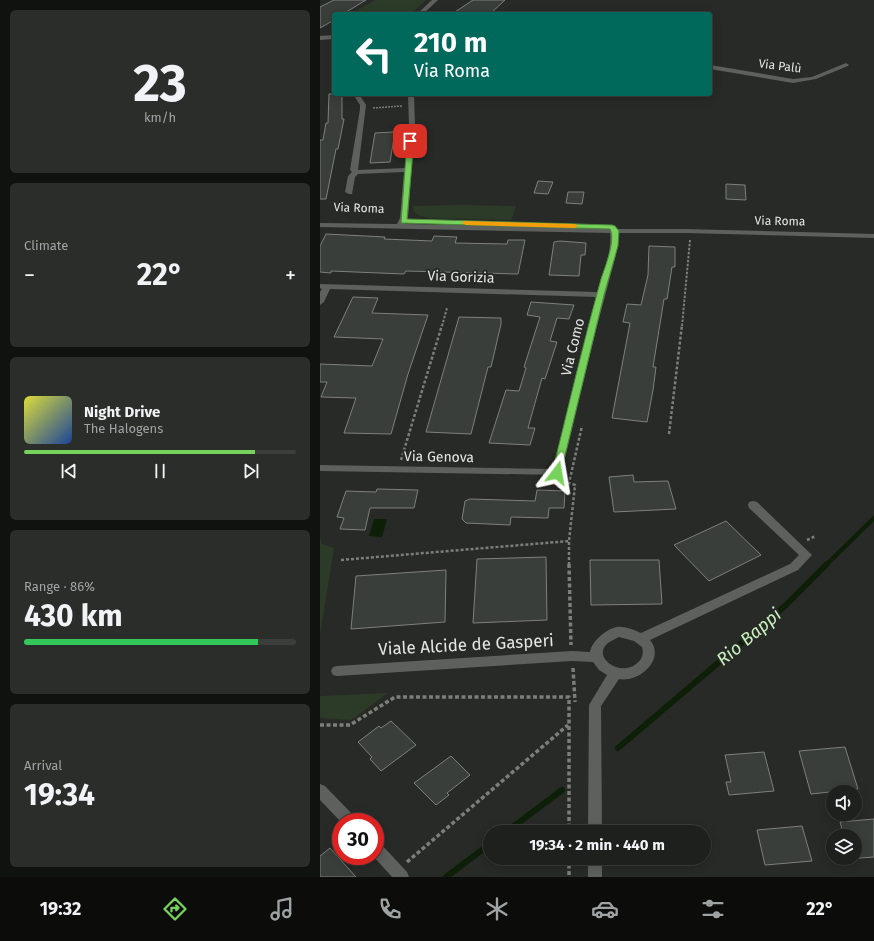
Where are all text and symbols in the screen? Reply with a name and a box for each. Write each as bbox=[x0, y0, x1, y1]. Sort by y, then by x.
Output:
text: 210 m bbox=[414, 26, 488, 59]
icon: left bbox=[348, 28, 400, 80]
text: 23 bbox=[133, 52, 187, 115]
street label: Via Palù bbox=[758, 56, 802, 76]
text: Via Roma bbox=[414, 60, 490, 82]
text: km/h bbox=[144, 110, 176, 125]
pin bbox=[393, 124, 427, 158]
icon: arrive bbox=[399, 130, 421, 152]
street label: Via Roma bbox=[333, 200, 385, 216]
street label: Via Roma bbox=[755, 214, 805, 228]
text: Climate bbox=[24, 238, 68, 253]
text: 22° bbox=[137, 257, 183, 293]
text: − bbox=[24, 262, 35, 289]
text: + bbox=[285, 262, 296, 289]
street label: Via Gorizia bbox=[427, 267, 495, 287]
street label: Via Como bbox=[558, 316, 588, 378]
text: Night Drive bbox=[84, 403, 160, 421]
text: The Halogens bbox=[84, 421, 163, 436]
street label: Via Genova bbox=[404, 448, 474, 466]
position arrow bbox=[536, 452, 578, 494]
icon: previous bbox=[58, 460, 80, 482]
icon: pause bbox=[149, 460, 171, 482]
icon: next bbox=[240, 460, 262, 482]
text: Range · 86% bbox=[24, 579, 95, 594]
text: 430 km bbox=[24, 598, 123, 634]
water label: Rio Bappi bbox=[712, 604, 786, 670]
street label: Viale Alcide de Gasperi bbox=[378, 630, 554, 660]
text: Arrival bbox=[24, 758, 62, 773]
text: 19:34 bbox=[24, 777, 95, 813]
map controls bbox=[826, 785, 862, 865]
button: sound bbox=[826, 785, 862, 821]
speed limit sign: 30 bbox=[332, 813, 384, 865]
button: layers bbox=[826, 829, 862, 865]
text: 19:34 · 2 min · 440 m bbox=[529, 836, 665, 854]
icon: directions bbox=[161, 895, 189, 923]
icon: music bbox=[268, 895, 296, 923]
icon: phone bbox=[376, 895, 404, 923]
icon: climate bbox=[483, 895, 511, 923]
icon: car bbox=[591, 895, 619, 923]
icon: filters bbox=[699, 895, 727, 923]
text: 19:32 bbox=[40, 898, 81, 920]
text: 22° bbox=[806, 898, 834, 920]

